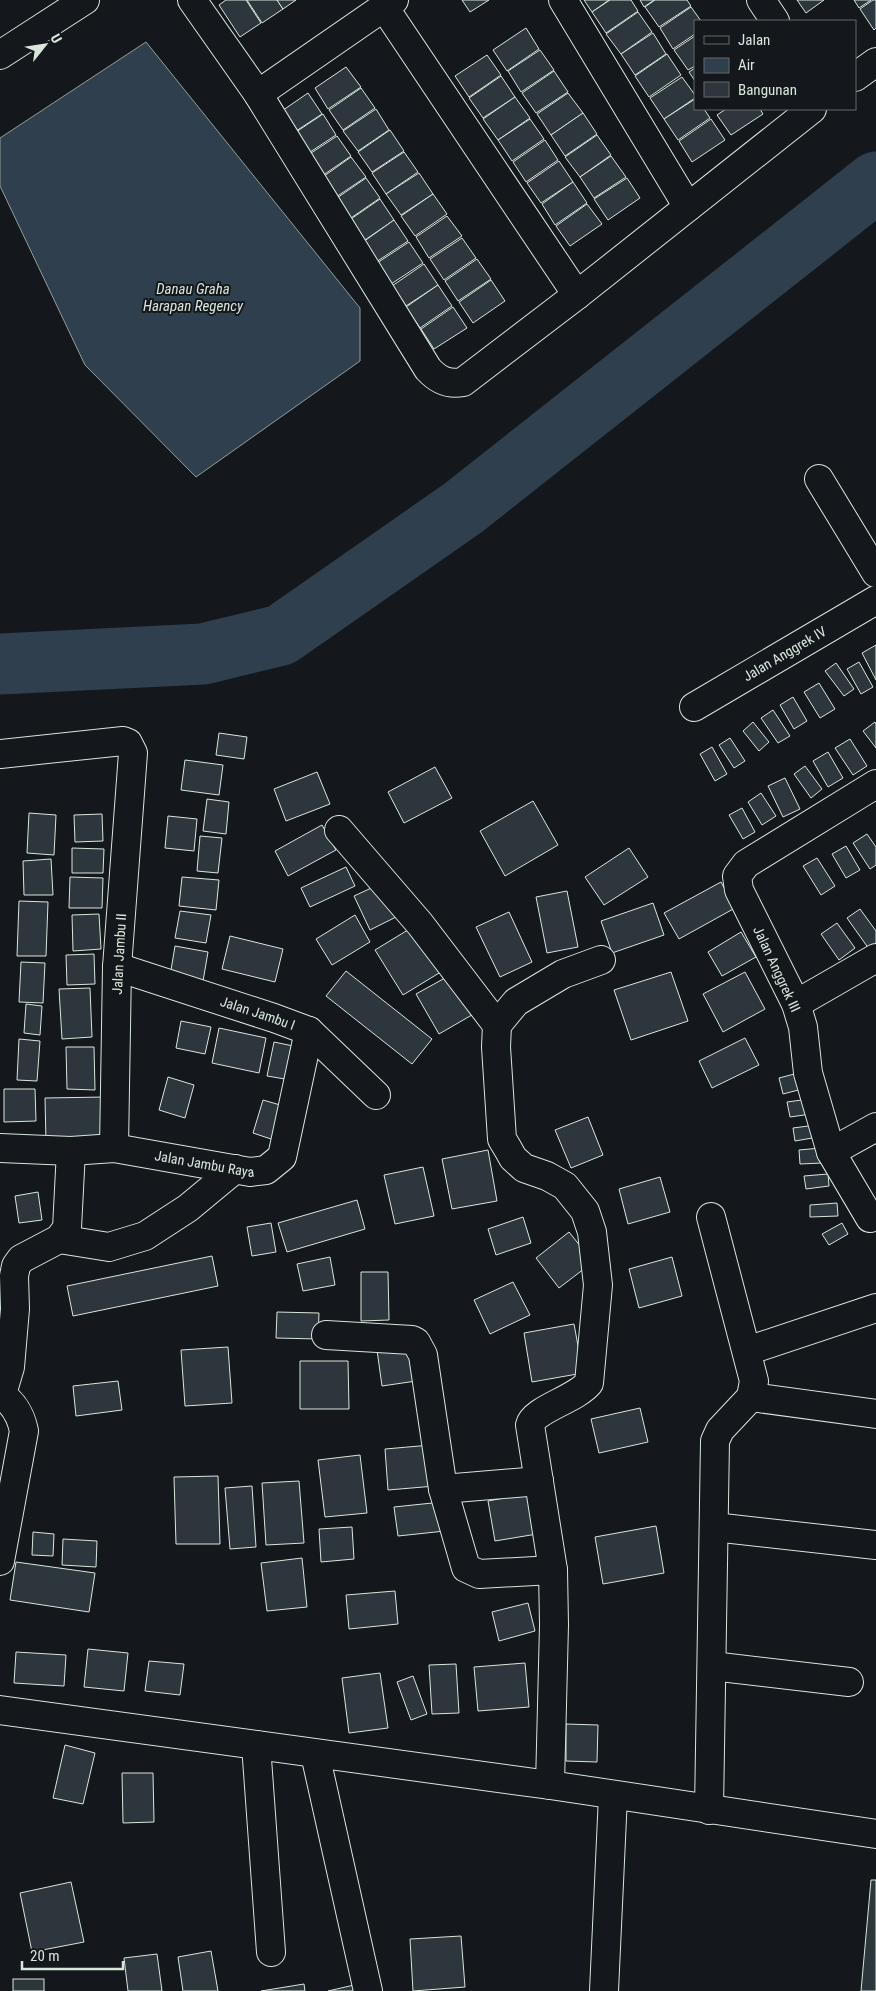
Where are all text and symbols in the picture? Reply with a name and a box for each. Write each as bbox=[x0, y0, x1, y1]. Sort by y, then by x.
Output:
north arrow bbox=[20, 20, 70, 70]
legend bbox=[694, 20, 856, 110]
text: U bbox=[47, 31, 65, 46]
text: Jalan bbox=[738, 31, 770, 49]
text: Air bbox=[738, 56, 755, 74]
text: Bangunan bbox=[738, 81, 797, 99]
water label: Danau Graha Harapan Regency bbox=[143, 280, 244, 315]
street label: Jalan Anggrek IV bbox=[740, 623, 829, 684]
street label: Jalan Jambu II bbox=[109, 913, 129, 995]
street label: Jalan Anggrek III bbox=[750, 924, 804, 1014]
street label: Jalan Jambu I bbox=[218, 993, 297, 1033]
street label: Jalan Jambu Raya bbox=[153, 1147, 255, 1180]
scale bar bbox=[22, 1938, 124, 1970]
text: 20 m bbox=[30, 1947, 60, 1965]

